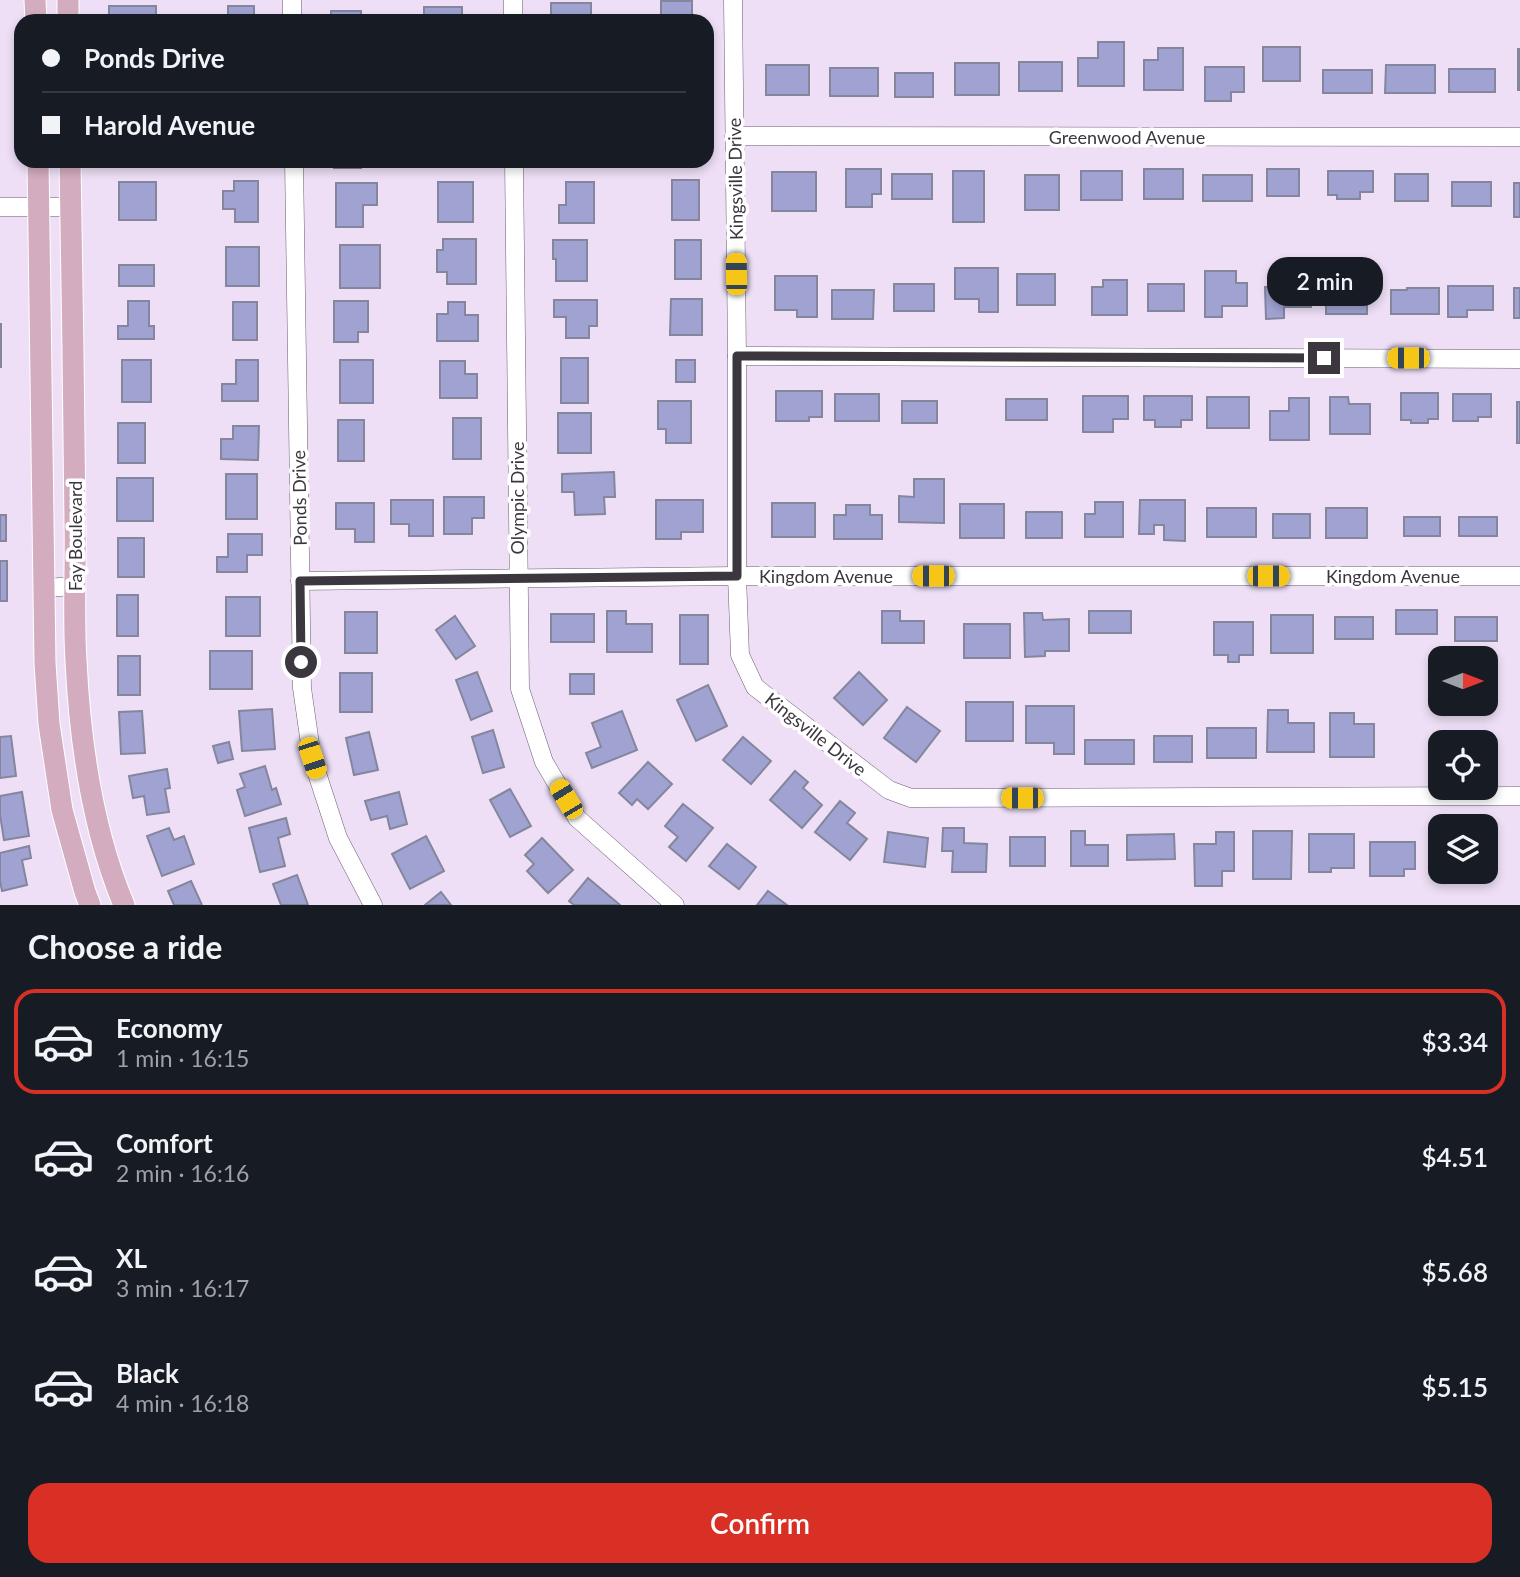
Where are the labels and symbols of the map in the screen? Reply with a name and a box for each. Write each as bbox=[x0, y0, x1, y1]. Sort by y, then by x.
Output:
street label: Kingsville Drive bbox=[723, 118, 747, 240]
street label: Greenwood Avenue bbox=[1049, 126, 1205, 148]
car bbox=[726, 253, 747, 295]
callout: 2 min bbox=[1266, 256, 1382, 306]
route end bbox=[1308, 342, 1340, 374]
car bbox=[1388, 348, 1430, 369]
street label: Olympic Drive bbox=[506, 441, 528, 555]
street label: Ponds Drive bbox=[287, 450, 311, 546]
street label: Fay Boulevard bbox=[64, 481, 86, 591]
street label: Kingdom Avenue bbox=[759, 565, 893, 587]
street label: Kingdom Avenue bbox=[1326, 565, 1460, 587]
car bbox=[913, 566, 955, 587]
car bbox=[1248, 566, 1290, 587]
route start bbox=[285, 646, 317, 678]
north arrow bbox=[1428, 646, 1498, 716]
street label: Kingsville Drive bbox=[761, 688, 871, 780]
car bbox=[296, 735, 329, 781]
car bbox=[547, 776, 586, 822]
car bbox=[1002, 788, 1044, 809]

